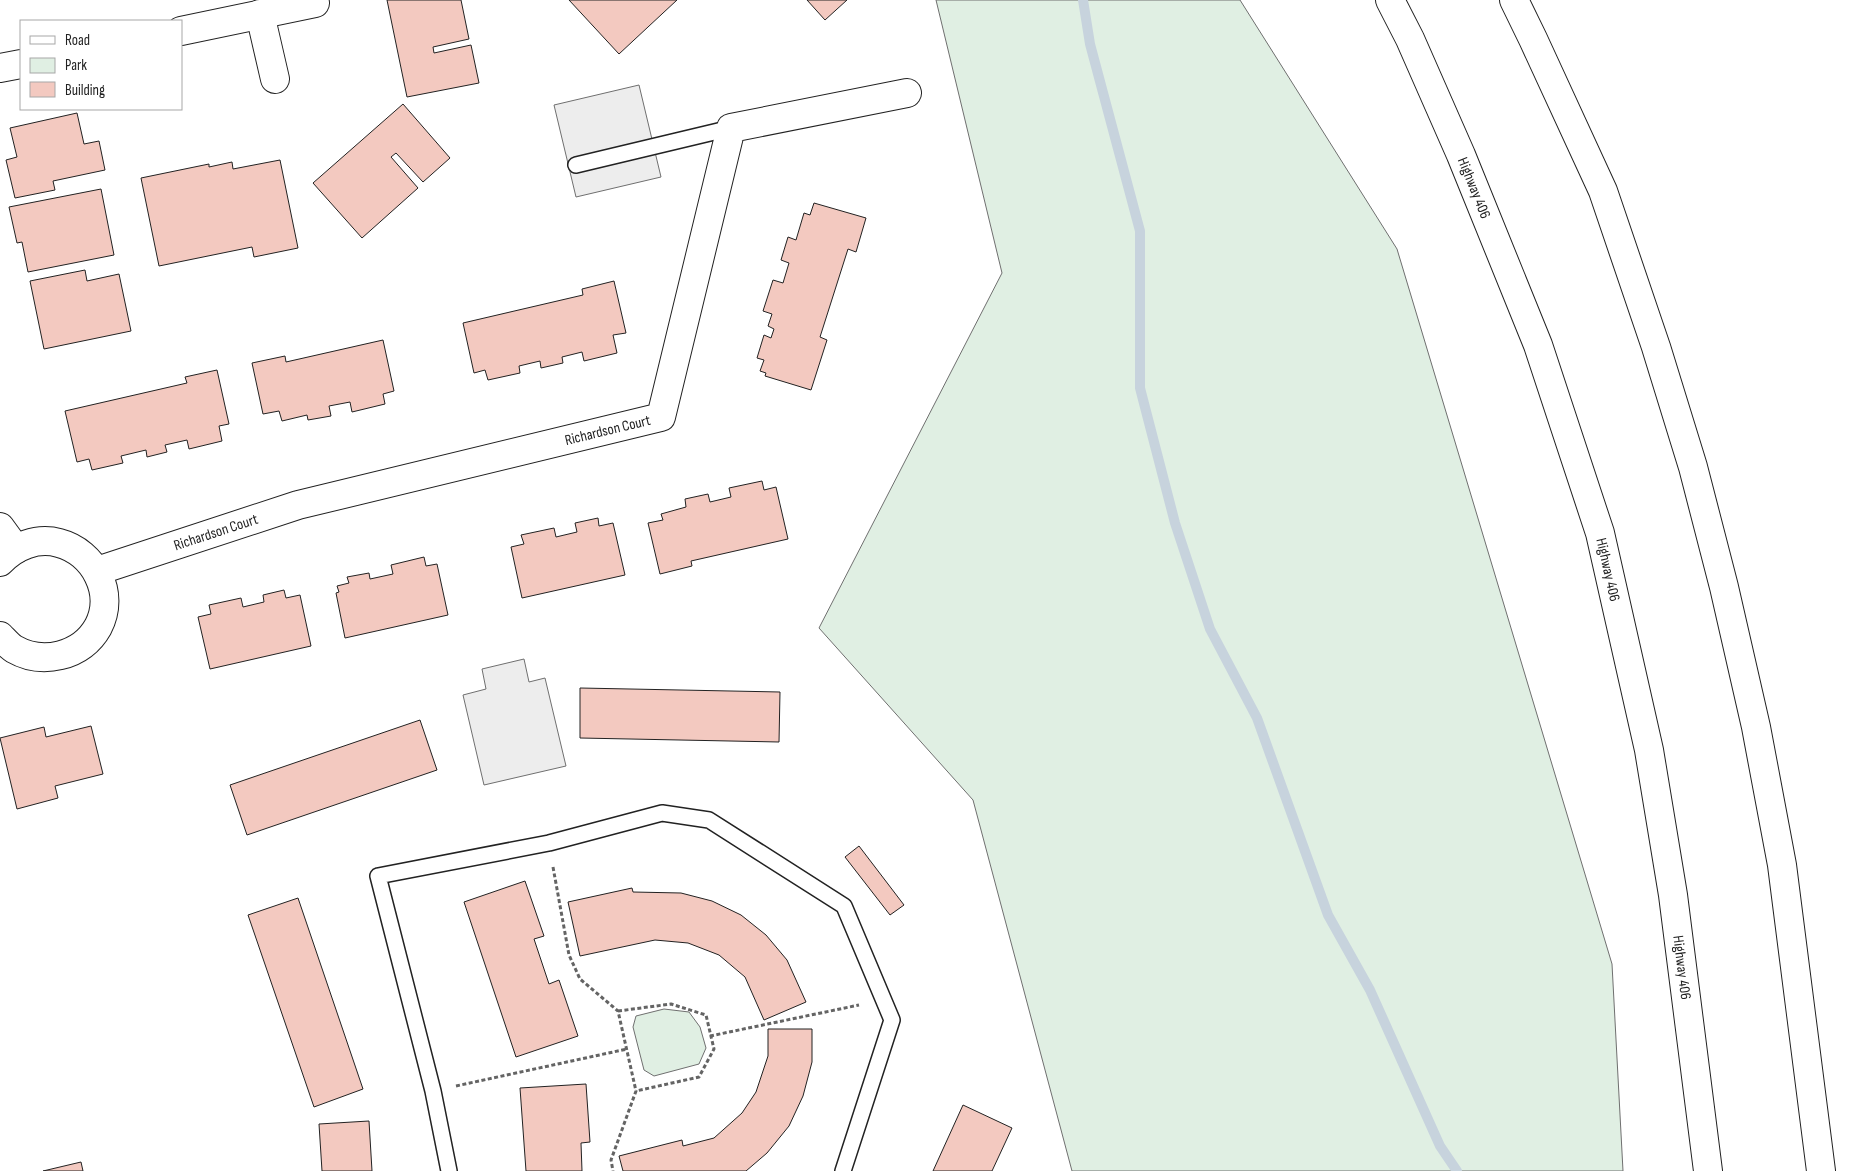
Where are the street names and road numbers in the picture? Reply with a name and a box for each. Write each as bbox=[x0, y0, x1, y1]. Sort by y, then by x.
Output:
street label: Highway 406 bbox=[1453, 155, 1495, 222]
street label: Richardson Court bbox=[563, 411, 653, 450]
street label: Richardson Court bbox=[171, 510, 261, 555]
street label: Highway 406 bbox=[1591, 536, 1624, 603]
street label: Highway 406 bbox=[1668, 934, 1695, 1001]

